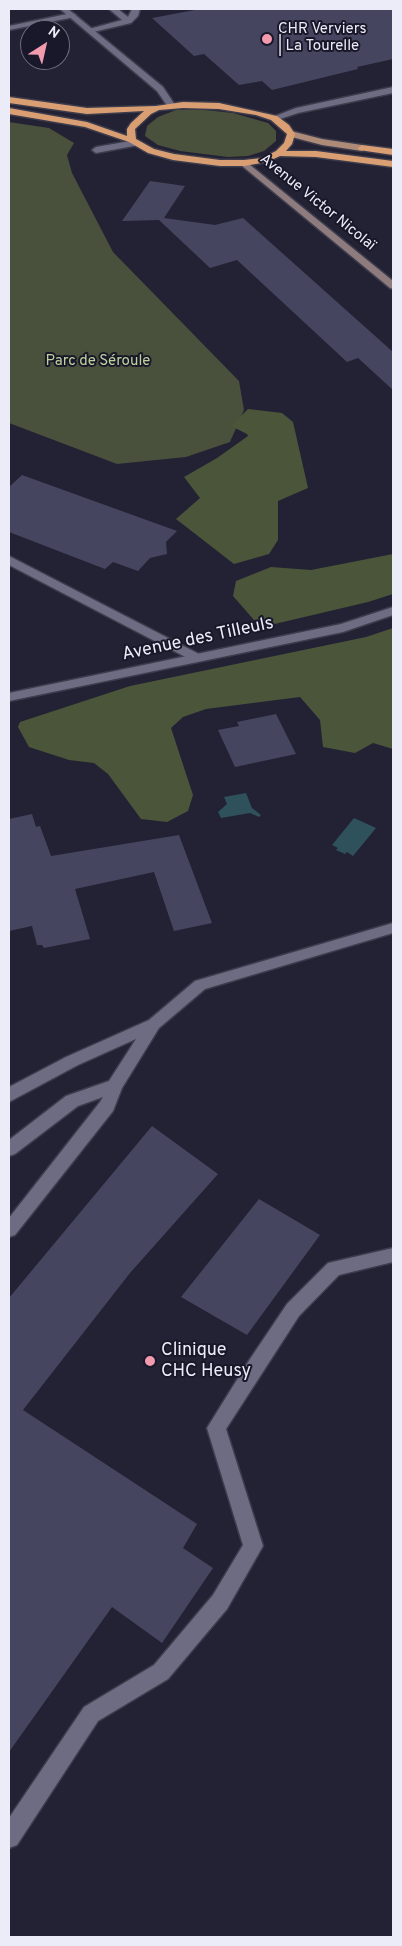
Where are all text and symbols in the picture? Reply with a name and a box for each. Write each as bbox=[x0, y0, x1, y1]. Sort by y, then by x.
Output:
north arrow bbox=[20, 20, 70, 70]
place label: CHR Verviers | La Tourelle bbox=[278, 21, 366, 56]
text: N bbox=[44, 23, 62, 43]
marker: CHR Verviers | La Tourelle bbox=[260, 32, 274, 46]
street label: Avenue Victor Nicolaï bbox=[255, 151, 379, 255]
park label: Parc de Séroule bbox=[46, 353, 150, 371]
street label: Avenue des Tilleuls bbox=[120, 613, 276, 667]
place label: Clinique CHC Heusy bbox=[161, 1340, 251, 1382]
marker: Clinique CHC Heusy bbox=[143, 1354, 157, 1368]

